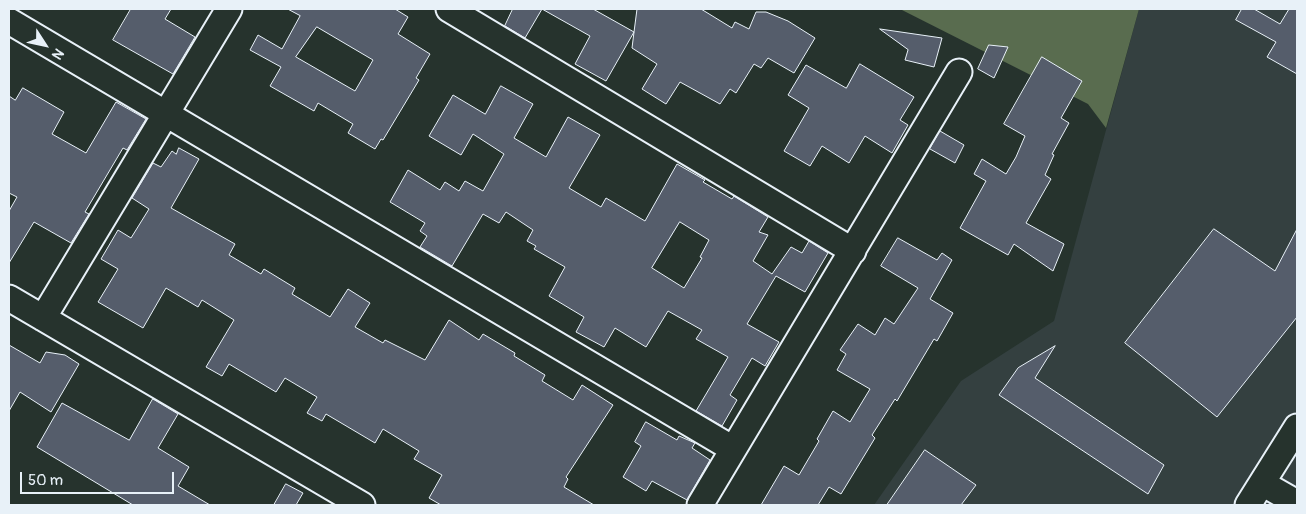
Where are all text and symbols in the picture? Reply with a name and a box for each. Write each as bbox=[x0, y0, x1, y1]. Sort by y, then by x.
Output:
north arrow bbox=[20, 20, 70, 70]
text: N bbox=[48, 45, 67, 63]
scale bar bbox=[22, 462, 176, 494]
text: 50 m bbox=[28, 471, 63, 490]

